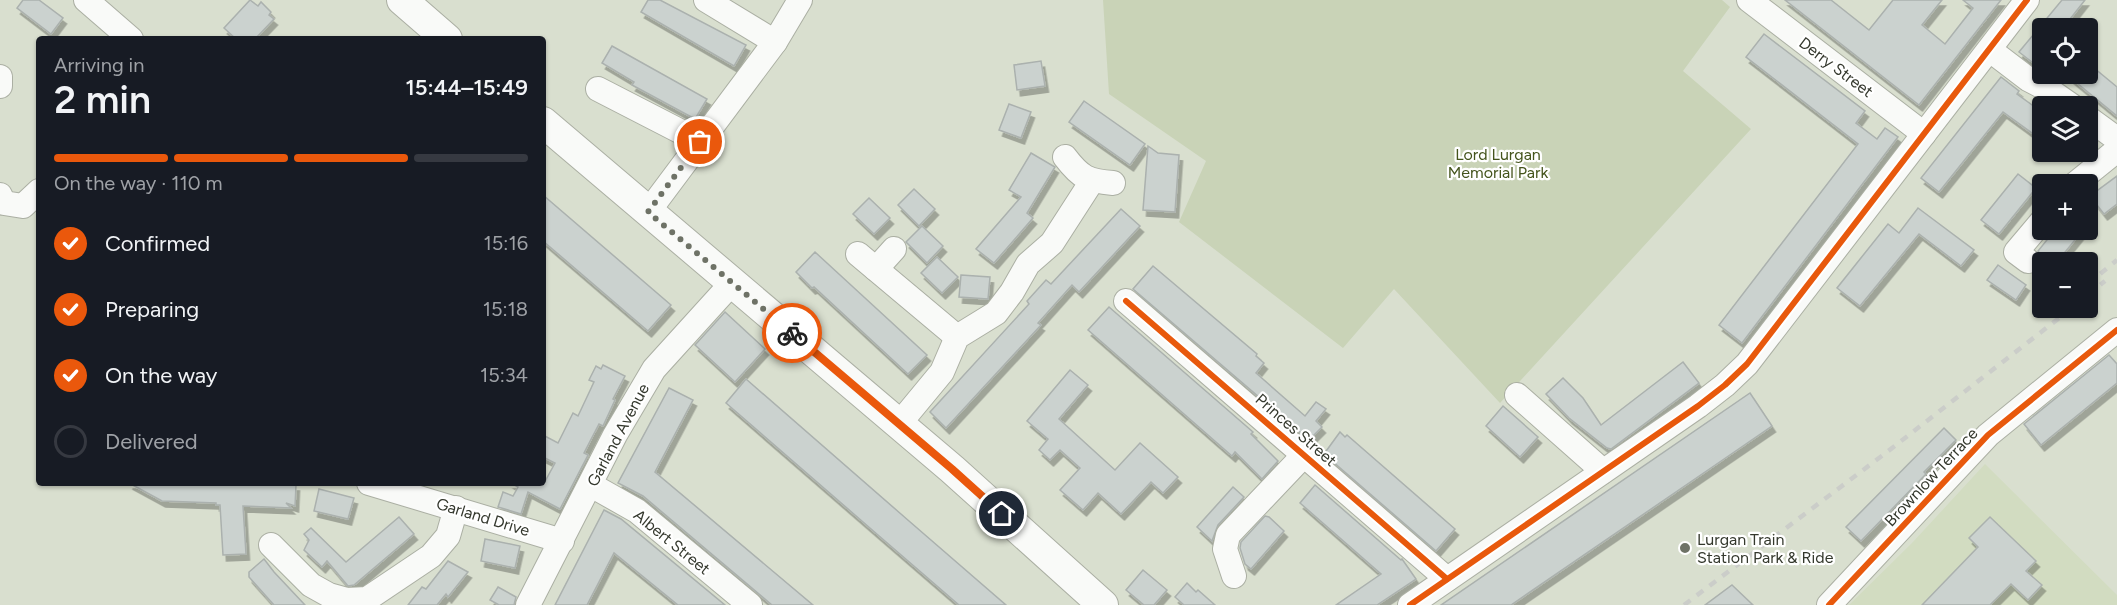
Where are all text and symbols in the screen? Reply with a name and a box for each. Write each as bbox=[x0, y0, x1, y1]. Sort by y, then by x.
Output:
map controls bbox=[2032, 18, 2098, 318]
button: locate bbox=[2032, 18, 2098, 84]
street label: Derry Street bbox=[1795, 33, 1877, 101]
text: Arriving in bbox=[54, 53, 144, 77]
text: 15:44–15:49 bbox=[406, 74, 528, 101]
text: 2 min bbox=[54, 76, 151, 123]
button: layers bbox=[2032, 96, 2098, 162]
pin bbox=[674, 116, 725, 167]
icon: bag bbox=[683, 125, 716, 158]
park label: Lord Lurgan Memorial Park bbox=[1448, 145, 1548, 182]
text: On the way · 110 m bbox=[54, 171, 222, 195]
button: + bbox=[2032, 174, 2098, 240]
icon: check bbox=[54, 227, 87, 260]
text: Confirmed bbox=[105, 230, 210, 257]
text: 15:16 bbox=[484, 231, 528, 255]
button: − bbox=[2032, 252, 2098, 318]
icon: check bbox=[54, 293, 87, 326]
text: Preparing bbox=[105, 296, 199, 323]
text: 15:18 bbox=[483, 297, 528, 321]
courier bbox=[762, 303, 822, 363]
icon: bike bbox=[776, 317, 809, 350]
icon: check bbox=[54, 359, 87, 392]
text: On the way bbox=[105, 362, 217, 389]
text: 15:34 bbox=[480, 363, 528, 387]
street label: Garland Avenue bbox=[583, 380, 653, 490]
street label: Princes Street bbox=[1252, 390, 1340, 470]
street label: Brownlow Terrace bbox=[1880, 424, 1982, 530]
text: Delivered bbox=[105, 428, 198, 455]
pin bbox=[976, 488, 1027, 539]
street label: Garland Drive bbox=[434, 494, 532, 540]
icon: home bbox=[985, 497, 1018, 530]
street label: Albert Street bbox=[630, 505, 714, 579]
place label: Lurgan Train Station Park & Ride bbox=[1697, 530, 1834, 567]
marker: Lurgan Train Station Park & Ride bbox=[1678, 541, 1692, 555]

